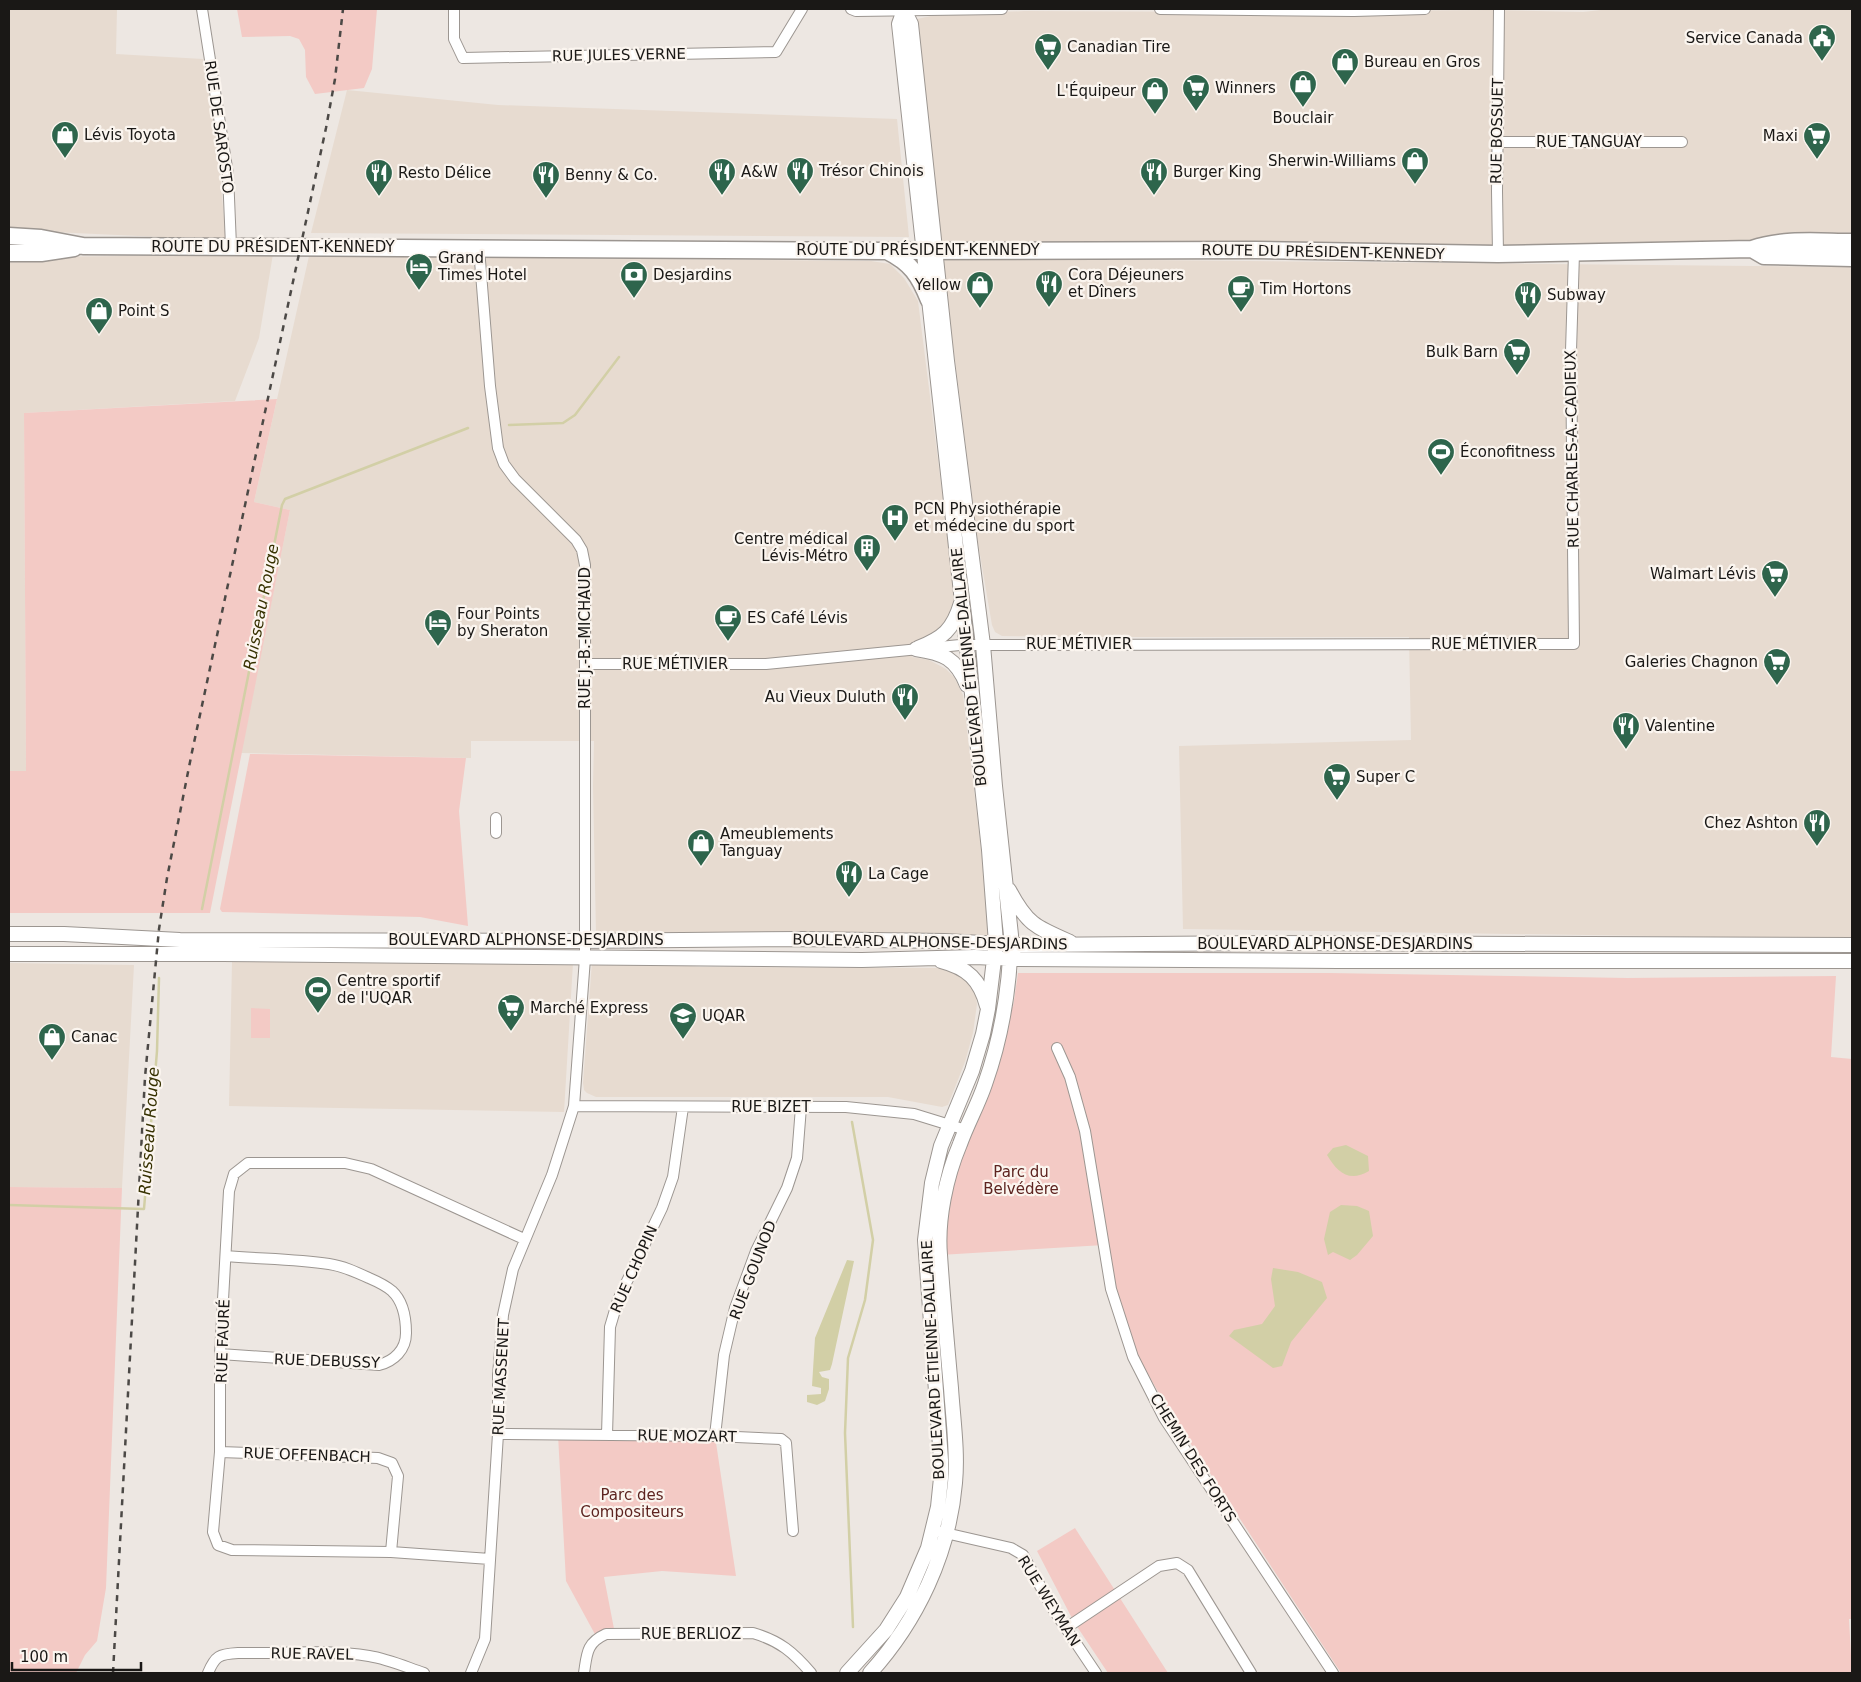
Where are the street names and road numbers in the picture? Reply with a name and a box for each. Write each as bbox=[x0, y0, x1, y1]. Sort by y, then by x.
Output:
street label: RUE JULES VERNE bbox=[552, 45, 686, 65]
street label: RUE DE SAROSTO bbox=[201, 59, 237, 195]
street label: RUE BOSSUET bbox=[1487, 77, 1507, 184]
street label: RUE TANGUAY bbox=[1536, 133, 1643, 151]
street label: ROUTE DU PRÉSIDENT-KENNEDY bbox=[151, 237, 396, 256]
street label: ROUTE DU PRÉSIDENT-KENNEDY bbox=[796, 240, 1041, 259]
street label: ROUTE DU PRÉSIDENT-KENNEDY bbox=[1201, 240, 1446, 263]
street label: RUE CHARLES-A.-CADIEUX bbox=[1561, 350, 1583, 548]
street label: BOULEVARD ÉTIENNE-DALLAIRE bbox=[947, 547, 990, 787]
street label: RUE J.-B.-MICHAUD bbox=[576, 567, 594, 709]
street label: RUE MÉTIVIER bbox=[1026, 634, 1132, 653]
street label: RUE MÉTIVIER bbox=[1431, 634, 1537, 653]
street label: RUE MÉTIVIER bbox=[622, 654, 728, 673]
street label: BOULEVARD ALPHONSE-DESJARDINS bbox=[388, 931, 664, 949]
street label: BOULEVARD ALPHONSE-DESJARDINS bbox=[792, 931, 1068, 953]
street label: BOULEVARD ALPHONSE-DESJARDINS bbox=[1197, 935, 1473, 953]
street label: RUE BIZET bbox=[731, 1098, 811, 1116]
street label: RUE GOUNOD bbox=[726, 1218, 780, 1322]
street label: RUE CHOPIN bbox=[607, 1222, 661, 1316]
street label: BOULEVARD ÉTIENNE-DALLAIRE bbox=[917, 1240, 948, 1480]
street label: RUE FAURÉ bbox=[212, 1299, 233, 1383]
street label: RUE MASSENET bbox=[489, 1317, 513, 1436]
street label: RUE DEBUSSY bbox=[274, 1350, 381, 1372]
street label: CHEMIN DES FORTS bbox=[1146, 1390, 1240, 1526]
street label: RUE MOZART bbox=[637, 1426, 738, 1446]
street label: RUE OFFENBACH bbox=[243, 1444, 371, 1466]
street label: RUE WEYMAN bbox=[1014, 1552, 1084, 1650]
street label: RUE BERLIOZ bbox=[641, 1625, 741, 1643]
street label: RUE RAVEL bbox=[270, 1644, 354, 1664]

